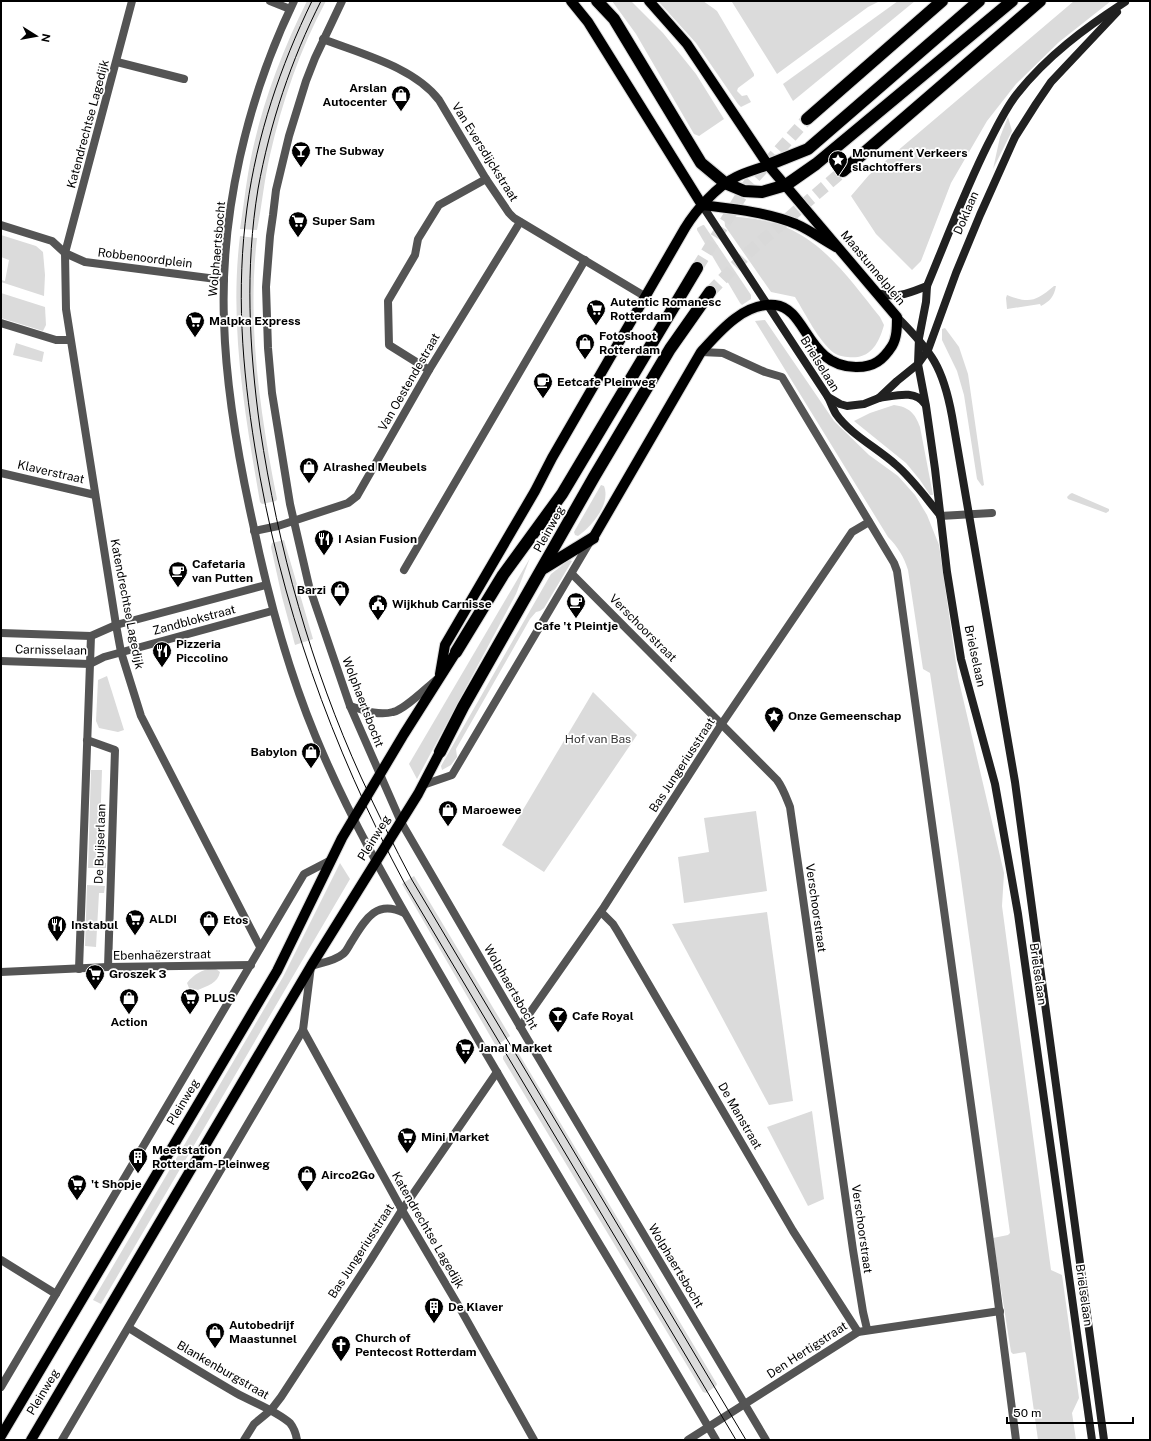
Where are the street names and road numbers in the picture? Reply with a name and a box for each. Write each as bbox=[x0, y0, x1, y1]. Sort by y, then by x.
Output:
street label: Katendrechtse Lagedijk bbox=[64, 58, 112, 190]
street label: Van Eversdijckstraat bbox=[449, 100, 521, 204]
street label: Doklaan bbox=[951, 189, 981, 237]
street label: Wolphaertsbocht bbox=[206, 200, 228, 297]
street label: Maastunnelplein bbox=[838, 228, 908, 308]
street label: Robbenoordplein bbox=[97, 245, 193, 271]
street label: Van Oestendestraat bbox=[375, 330, 443, 433]
street label: Brielselaan bbox=[797, 334, 843, 394]
street label: Klaverstraat bbox=[16, 457, 86, 487]
street label: Pleinweg bbox=[531, 503, 567, 555]
street label: Katendrechtse Lagedijk bbox=[107, 538, 147, 671]
street label: Verschoorstraat bbox=[606, 591, 680, 665]
street label: Zandblokstraat bbox=[151, 602, 237, 638]
street label: Brielselaan bbox=[962, 624, 988, 688]
street label: Carnisselaan bbox=[15, 642, 87, 658]
street label: Wolphaertsbocht bbox=[339, 655, 387, 749]
street label: Bas Jungeriusstraat bbox=[646, 715, 718, 815]
street label: De Buijserlaan bbox=[92, 803, 108, 884]
street label: Pleinweg bbox=[355, 813, 393, 863]
street label: Verschoorstraat bbox=[803, 863, 829, 954]
street label: Wolphaertsbocht bbox=[481, 942, 541, 1032]
street label: Brielselaan bbox=[1027, 942, 1049, 1006]
street label: Ebenhaëzerstraat bbox=[113, 947, 212, 963]
street label: Pleinweg bbox=[164, 1077, 202, 1127]
street label: De Manstraat bbox=[715, 1080, 765, 1152]
street label: Katendrechtse Lagedijk bbox=[389, 1169, 467, 1291]
street label: Verschoorstraat bbox=[849, 1184, 875, 1275]
street label: Bas Jungeriusstraat bbox=[325, 1201, 397, 1301]
street label: Wolphaertsbocht bbox=[645, 1221, 707, 1311]
street label: Brielselaan bbox=[1073, 1263, 1095, 1327]
street label: Den Hertigstraat bbox=[764, 1319, 850, 1381]
street label: Blankenburgstraat bbox=[174, 1338, 272, 1402]
street label: Pleinweg bbox=[24, 1367, 62, 1417]

